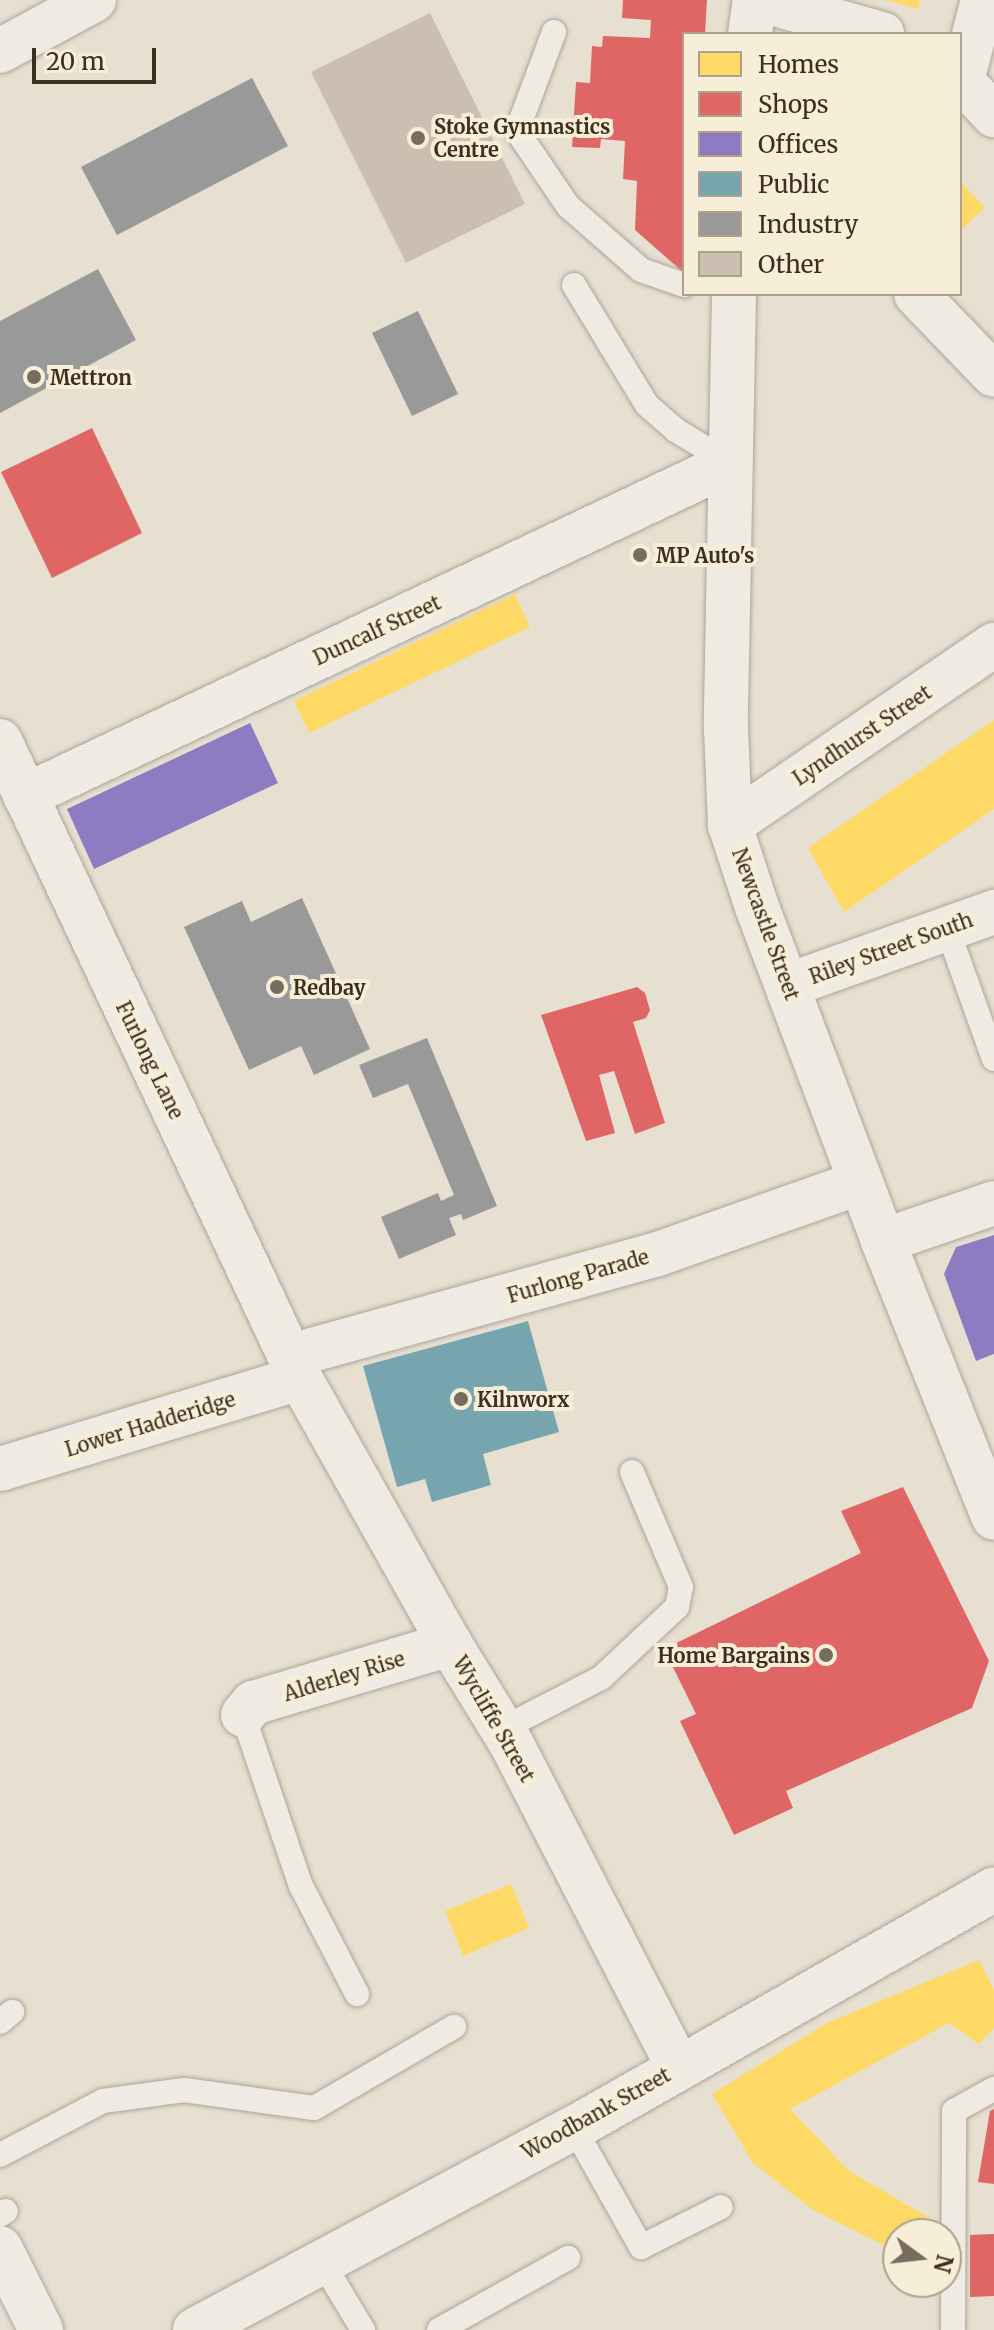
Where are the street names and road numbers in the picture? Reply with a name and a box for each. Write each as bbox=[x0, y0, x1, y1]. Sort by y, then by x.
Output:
street label: Duncalf Street bbox=[310, 590, 444, 670]
street label: Lyndhurst Street bbox=[788, 680, 936, 790]
street label: Newcastle Street bbox=[727, 845, 805, 1003]
street label: Riley Street South bbox=[806, 907, 976, 989]
street label: Furlong Lane bbox=[111, 997, 189, 1123]
street label: Furlong Parade bbox=[504, 1244, 652, 1308]
street label: Lower Hadderidge bbox=[62, 1387, 238, 1461]
street label: Alderley Rise bbox=[281, 1646, 407, 1706]
street label: Wycliffe Street bbox=[448, 1652, 540, 1786]
street label: Woodbank Street bbox=[518, 2062, 674, 2164]

